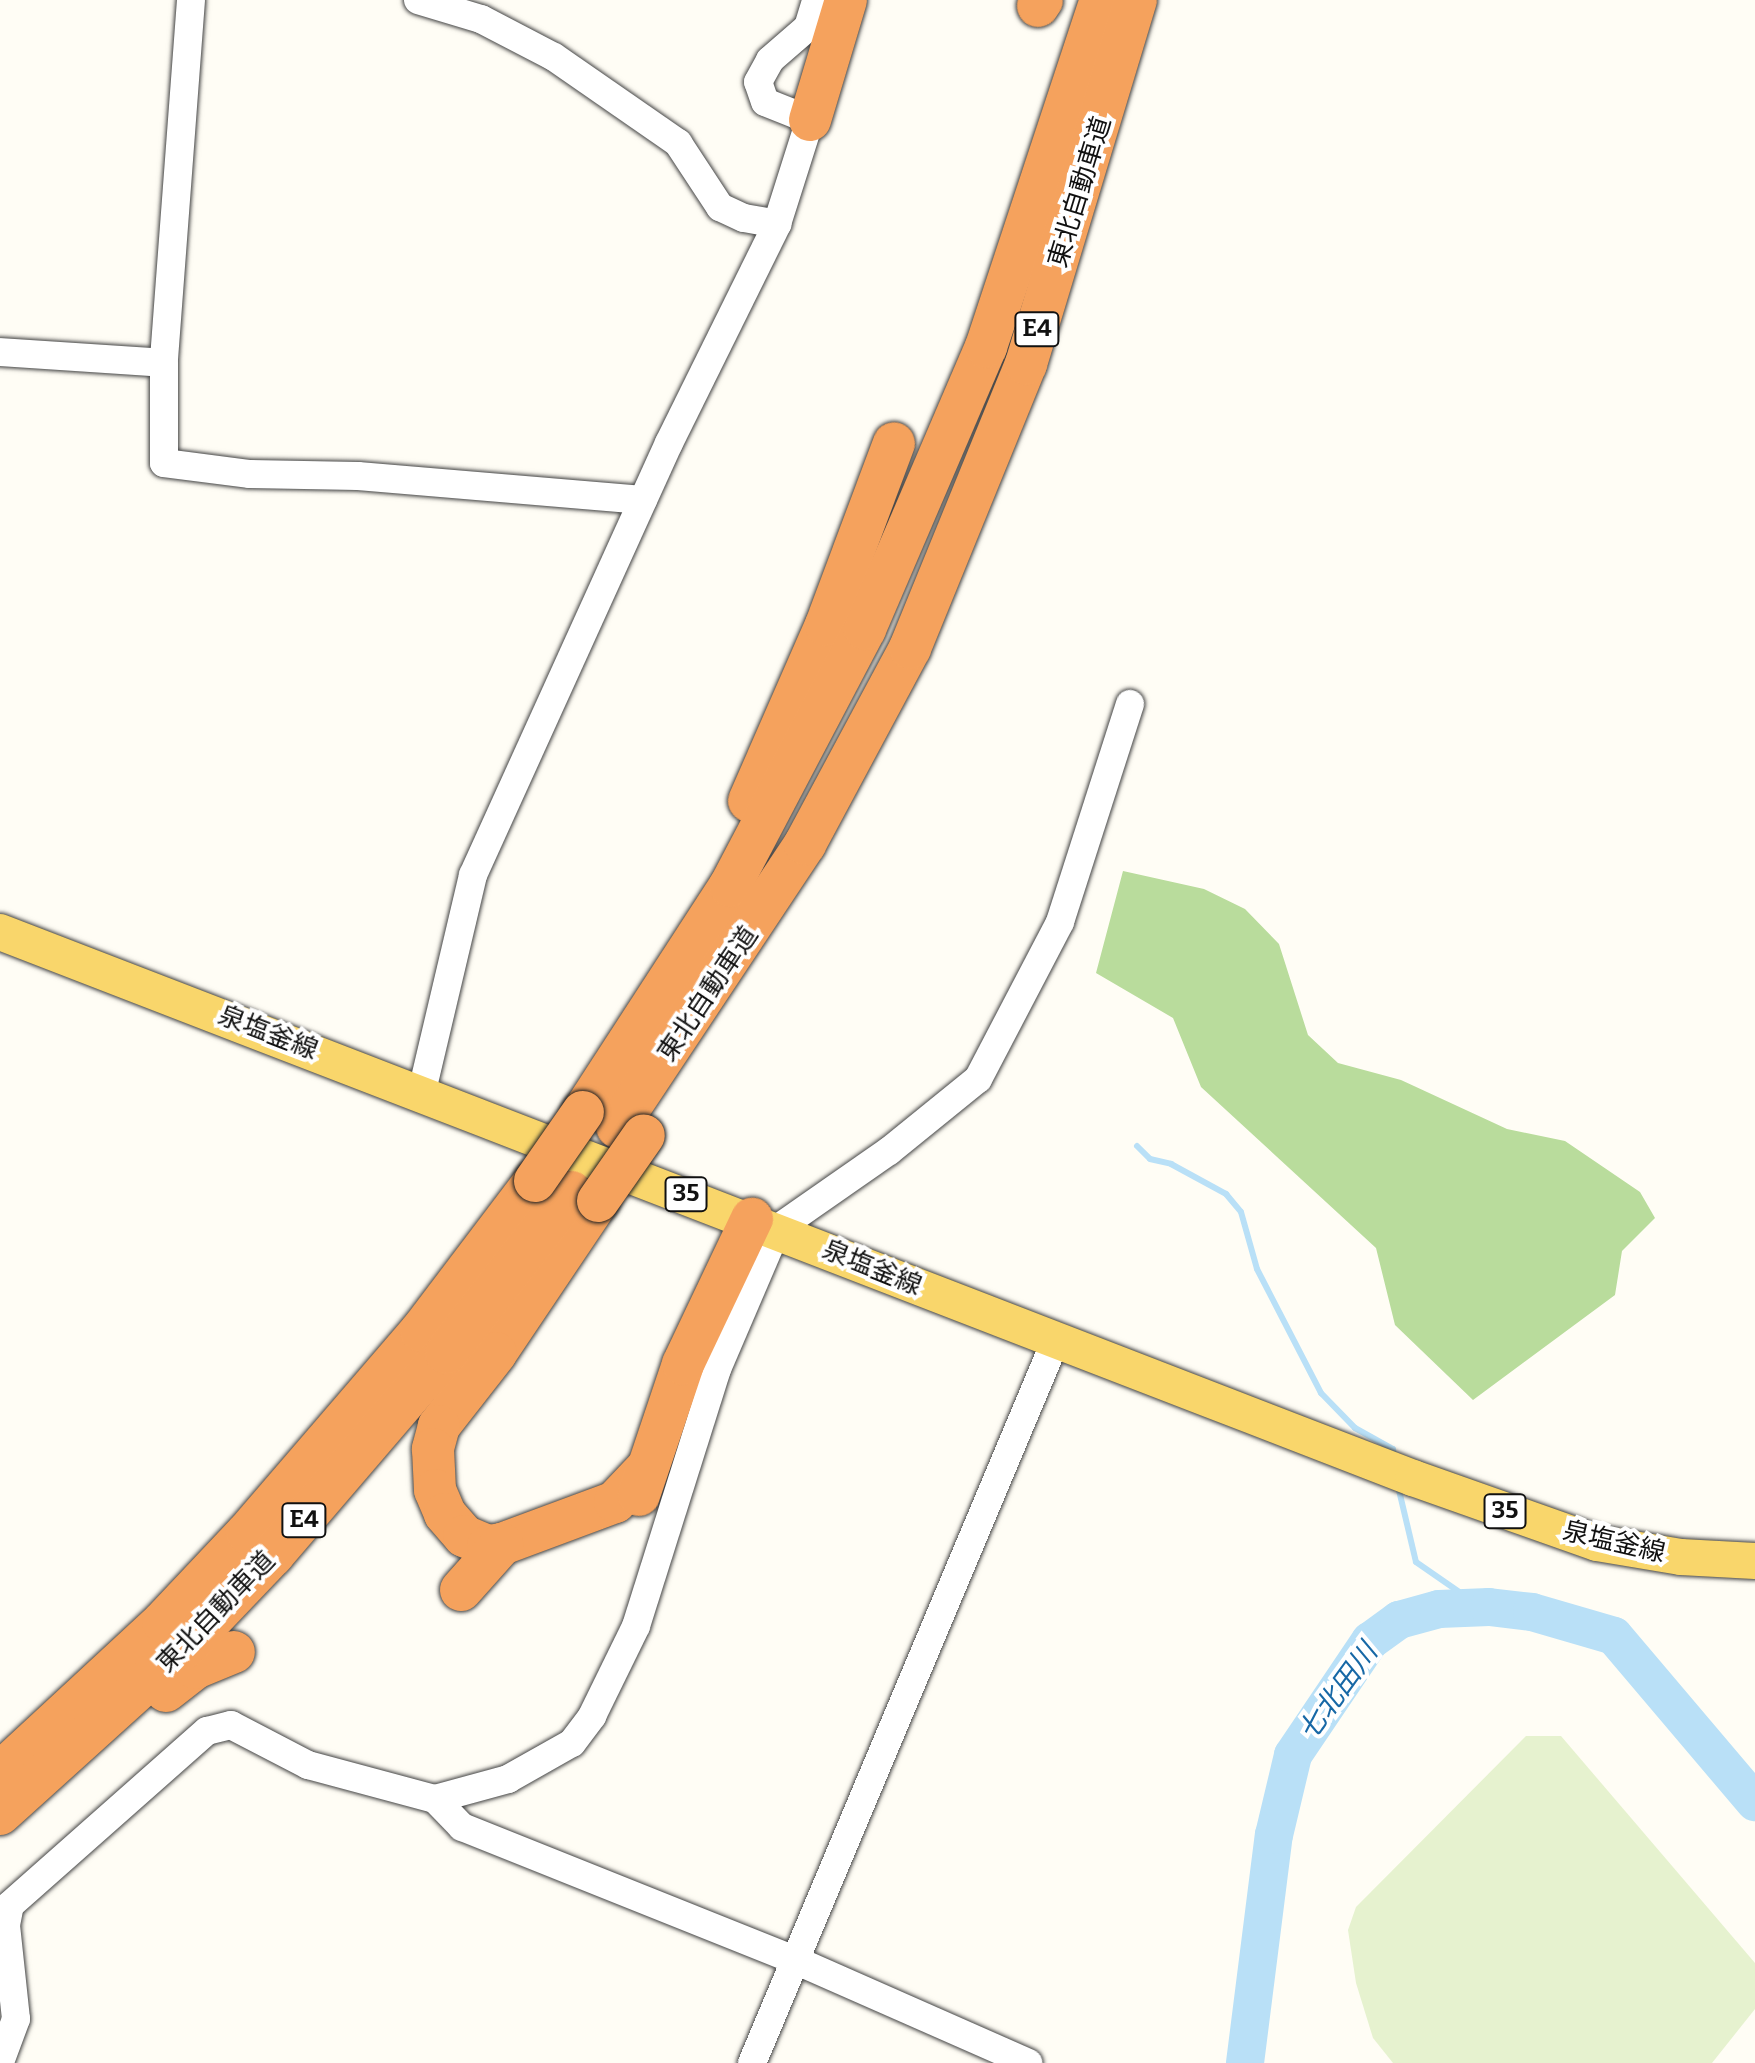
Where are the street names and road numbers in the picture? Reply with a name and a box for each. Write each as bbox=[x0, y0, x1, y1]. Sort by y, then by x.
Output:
street label: 東北自動車道 bbox=[1042, 113, 1118, 271]
road number: E4 bbox=[1013, 309, 1061, 349]
street label: 東北自動車道 bbox=[651, 921, 765, 1067]
street label: 泉塩釜線 bbox=[214, 1000, 322, 1066]
road number: 35 bbox=[664, 1174, 708, 1214]
street label: 泉塩釜線 bbox=[818, 1234, 926, 1302]
road number: 35 bbox=[1483, 1491, 1527, 1531]
road number: E4 bbox=[280, 1500, 328, 1540]
street label: 泉塩釜線 bbox=[1560, 1515, 1668, 1569]
street label: 東北自動車道 bbox=[151, 1545, 281, 1679]

